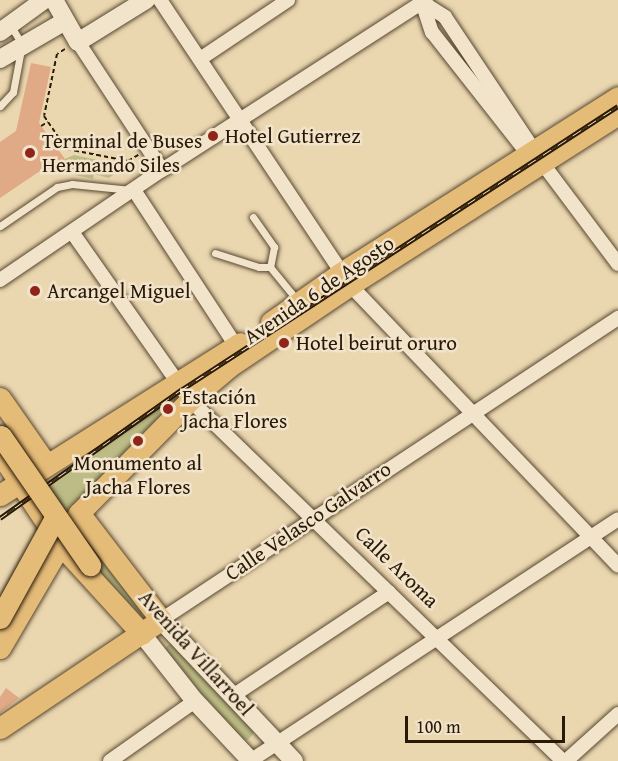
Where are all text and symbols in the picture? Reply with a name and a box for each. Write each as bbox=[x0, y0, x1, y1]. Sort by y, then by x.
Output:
place label: Hotel Gutierrez bbox=[225, 123, 360, 149]
place label: Terminal de Buses Hermando Siles bbox=[42, 128, 202, 178]
marker: Hotel Gutierrez bbox=[206, 129, 220, 143]
marker: Terminal de Buses Hermando Siles bbox=[23, 146, 37, 160]
street label: Avenida 6 de Agosto bbox=[239, 230, 399, 350]
place label: Arcangel Miguel bbox=[47, 278, 191, 304]
marker: Arcangel Miguel bbox=[28, 284, 42, 298]
place label: Hotel beirut oruro bbox=[296, 330, 457, 356]
marker: Hotel beirut oruro bbox=[277, 336, 291, 350]
place label: Estación Jacha Flores bbox=[182, 384, 287, 434]
marker: Estación Jacha Flores bbox=[159, 400, 177, 418]
marker: Monumento al Jacha Flores bbox=[131, 434, 145, 448]
place label: Monumento al Jacha Flores bbox=[74, 450, 202, 500]
street label: Calle Velasco Galvarro bbox=[220, 456, 396, 586]
street label: Calle Aroma bbox=[350, 521, 444, 613]
street label: Avenida Villarroel bbox=[133, 585, 259, 721]
scale bar bbox=[408, 704, 568, 742]
text: 100 m bbox=[416, 713, 461, 740]

